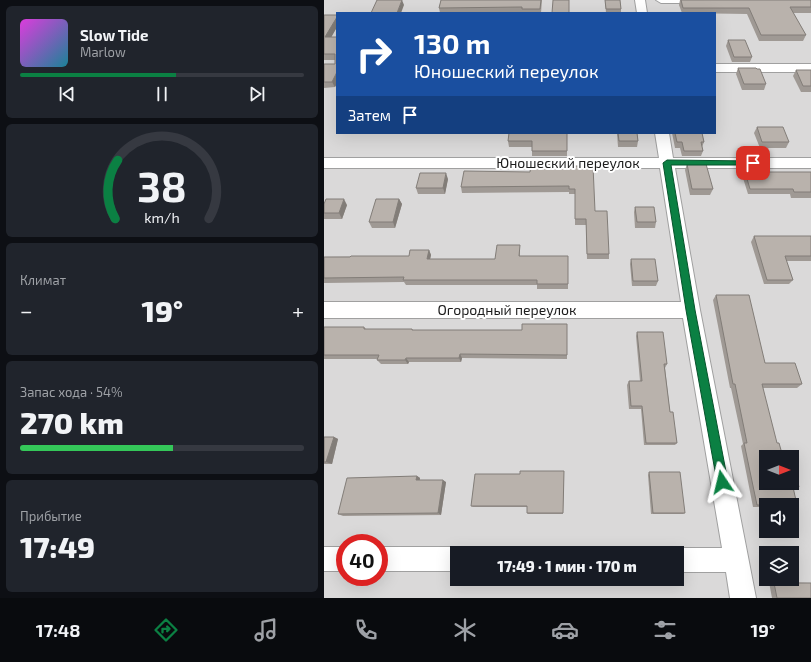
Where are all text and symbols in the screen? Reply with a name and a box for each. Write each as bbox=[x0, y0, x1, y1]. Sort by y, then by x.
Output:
text: Slow Tide bbox=[80, 26, 148, 44]
text: 130 m bbox=[414, 26, 490, 60]
icon: right bbox=[348, 28, 400, 80]
text: Marlow bbox=[80, 44, 126, 60]
text: Юношеский переулок bbox=[414, 60, 599, 82]
icon: previous bbox=[56, 83, 78, 105]
icon: pause bbox=[151, 83, 173, 105]
icon: next bbox=[246, 83, 268, 105]
icon: arrive bbox=[399, 104, 421, 126]
text: Затем bbox=[348, 106, 391, 124]
pin bbox=[736, 146, 770, 180]
icon: arrive bbox=[742, 152, 764, 174]
street label: Юношеский переулок bbox=[496, 154, 640, 171]
text: 38 bbox=[137, 159, 187, 209]
text: km/h bbox=[144, 208, 180, 225]
text: Климат bbox=[20, 272, 66, 288]
text: 19° bbox=[142, 292, 183, 328]
text: − bbox=[20, 297, 33, 323]
text: + bbox=[292, 297, 304, 323]
street label: Огородный переулок bbox=[437, 301, 577, 318]
text: Запас хода · 54% bbox=[20, 384, 123, 400]
text: 270 km bbox=[20, 404, 124, 440]
north arrow bbox=[759, 450, 799, 490]
map controls bbox=[759, 450, 799, 586]
position arrow bbox=[701, 461, 743, 503]
button: sound bbox=[759, 498, 799, 538]
text: Прибытие bbox=[20, 508, 82, 524]
text: 17:49 bbox=[20, 528, 95, 564]
speed limit sign: 40 bbox=[336, 534, 388, 586]
button: layers bbox=[759, 546, 799, 586]
text: 17:49 · 1 мин · 170 m bbox=[497, 557, 637, 575]
icon: directions bbox=[152, 616, 180, 644]
icon: music bbox=[252, 616, 280, 644]
icon: phone bbox=[352, 616, 380, 644]
icon: climate bbox=[451, 616, 479, 644]
icon: car bbox=[551, 616, 579, 644]
icon: filters bbox=[651, 616, 679, 644]
text: 17:48 bbox=[36, 619, 80, 641]
text: 19° bbox=[750, 619, 775, 641]

